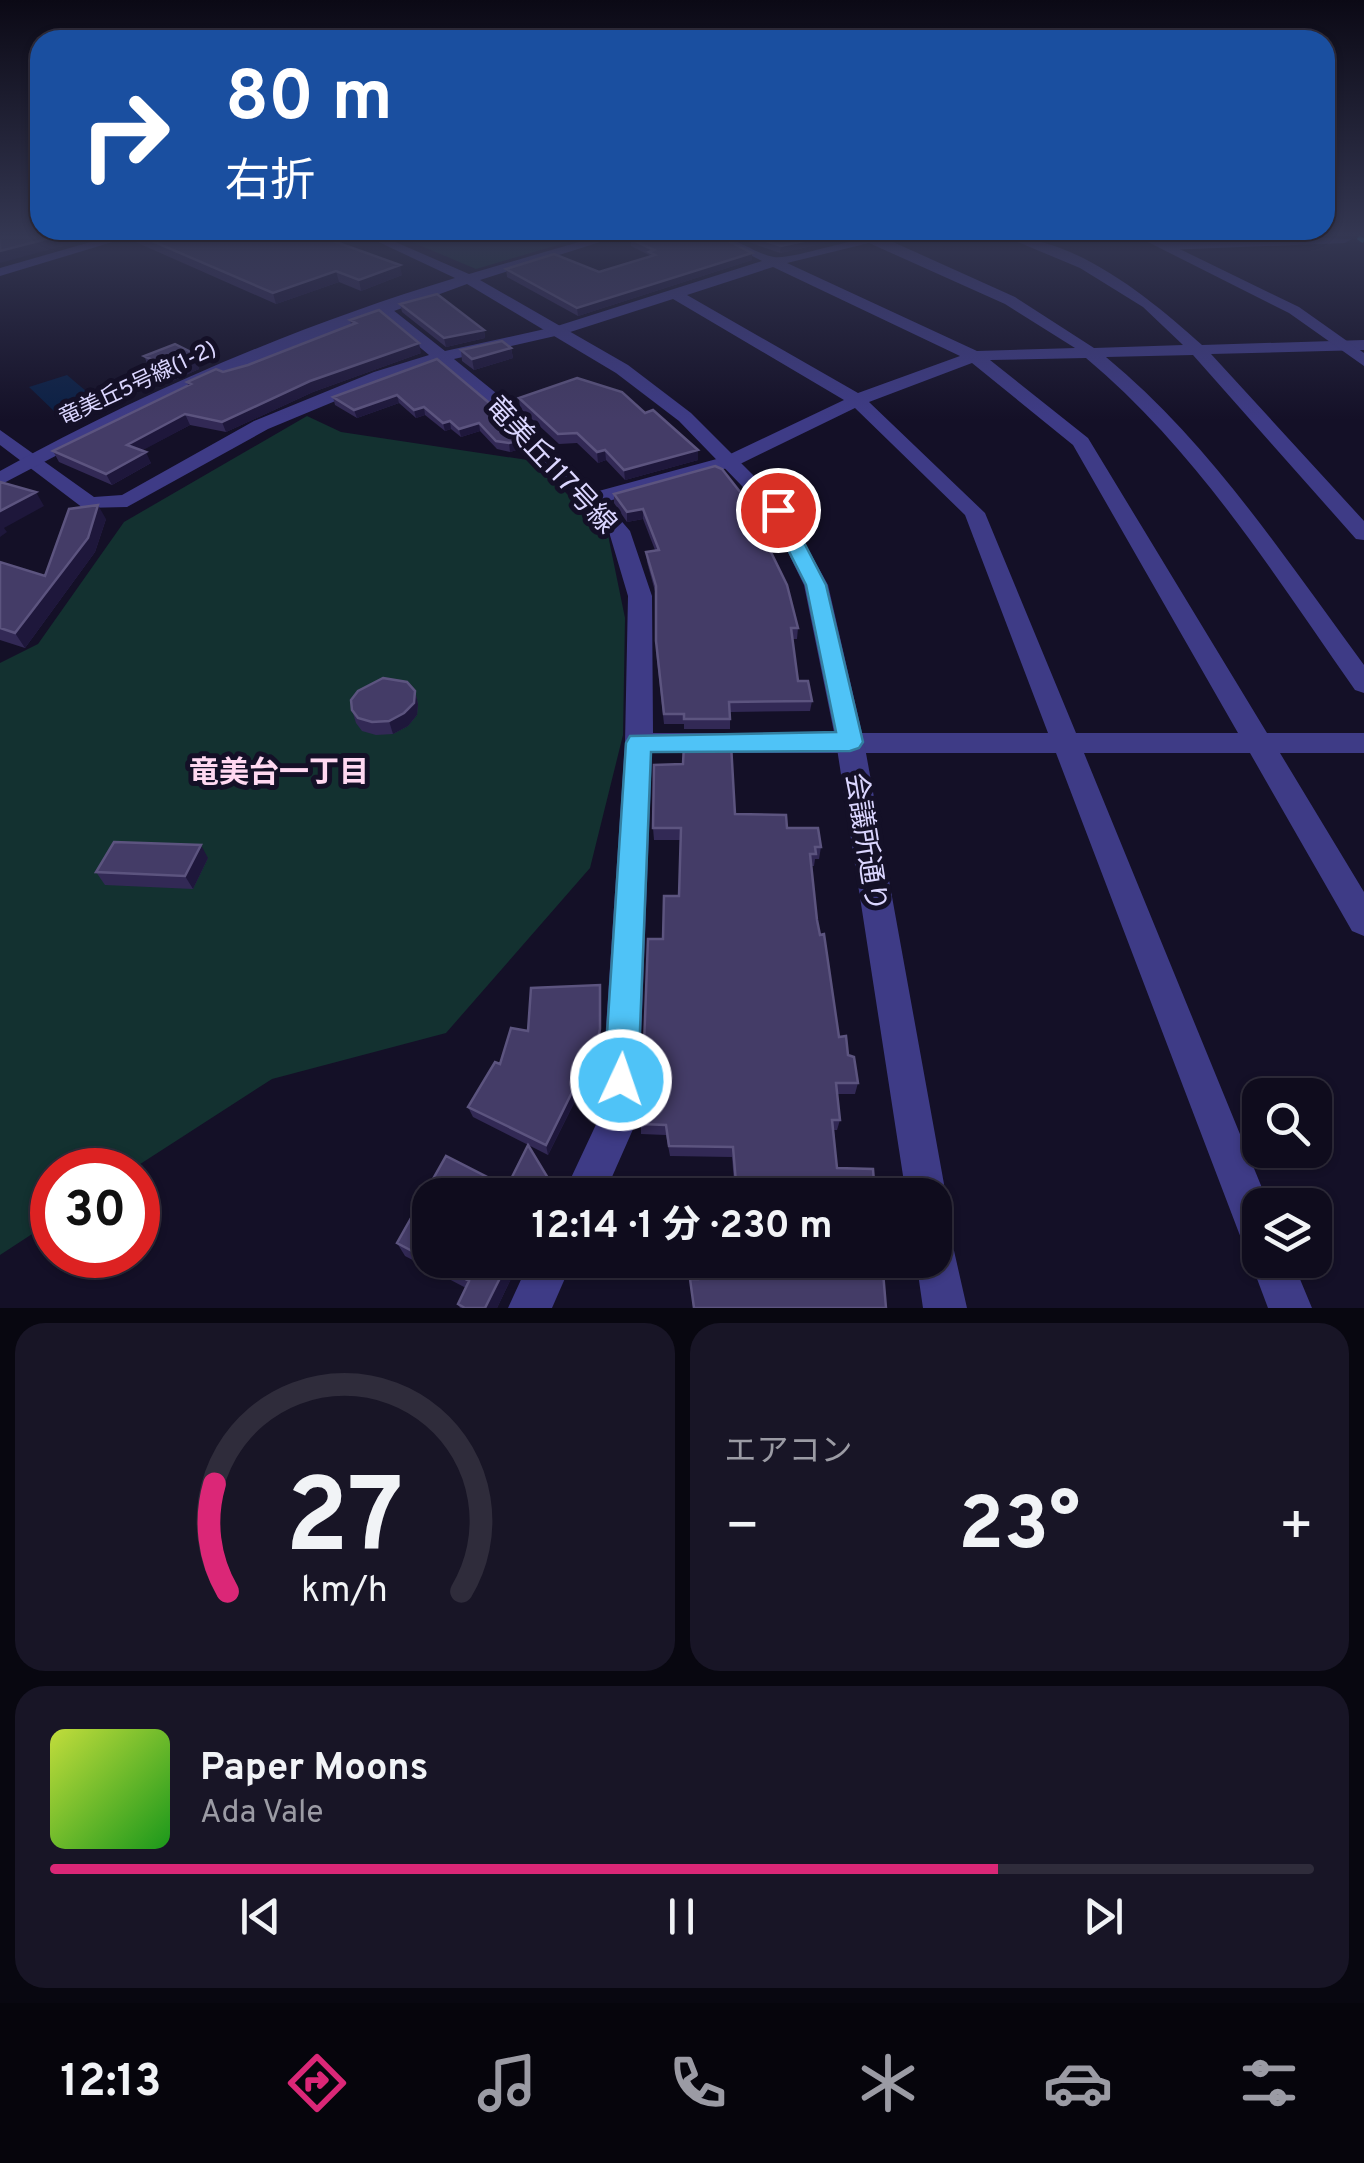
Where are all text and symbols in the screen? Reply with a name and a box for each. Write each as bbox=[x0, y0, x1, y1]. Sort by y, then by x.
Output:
text: 80 m bbox=[225, 56, 393, 145]
icon: right bbox=[60, 70, 190, 200]
text: 右折 bbox=[225, 155, 315, 212]
street label: 竜美丘5号線(1-2) bbox=[55, 336, 221, 432]
street label: 竜美丘117号線 bbox=[477, 390, 623, 542]
pin bbox=[736, 468, 821, 553]
icon: arrive bbox=[751, 483, 806, 538]
district label: 竜美台一丁目 bbox=[189, 756, 369, 793]
street label: 会議所通り bbox=[835, 771, 893, 914]
position arrow bbox=[569, 1028, 673, 1132]
map controls bbox=[1242, 1078, 1332, 1278]
button: search bbox=[1242, 1078, 1332, 1168]
speed limit sign: 30 bbox=[30, 1148, 160, 1278]
button: layers bbox=[1242, 1188, 1332, 1278]
text: 12:14 · 1 分 · 230 m bbox=[531, 1203, 833, 1252]
text: エアコン bbox=[725, 1433, 853, 1473]
text: 27 bbox=[286, 1457, 404, 1589]
text: 23° bbox=[958, 1481, 1080, 1576]
text: − bbox=[725, 1494, 760, 1564]
text: + bbox=[1279, 1494, 1314, 1564]
text: km/h bbox=[301, 1569, 388, 1615]
text: Paper Moons bbox=[200, 1745, 429, 1794]
text: Ada Vale bbox=[200, 1794, 324, 1834]
icon: previous bbox=[233, 1889, 288, 1944]
icon: pause bbox=[654, 1889, 709, 1944]
icon: next bbox=[1076, 1889, 1131, 1944]
icon: directions bbox=[282, 2048, 352, 2118]
icon: music bbox=[472, 2048, 542, 2118]
icon: phone bbox=[663, 2048, 733, 2118]
icon: climate bbox=[853, 2048, 923, 2118]
icon: car bbox=[1043, 2048, 1113, 2118]
icon: filters bbox=[1234, 2048, 1304, 2118]
text: 12:13 bbox=[60, 2055, 162, 2112]

